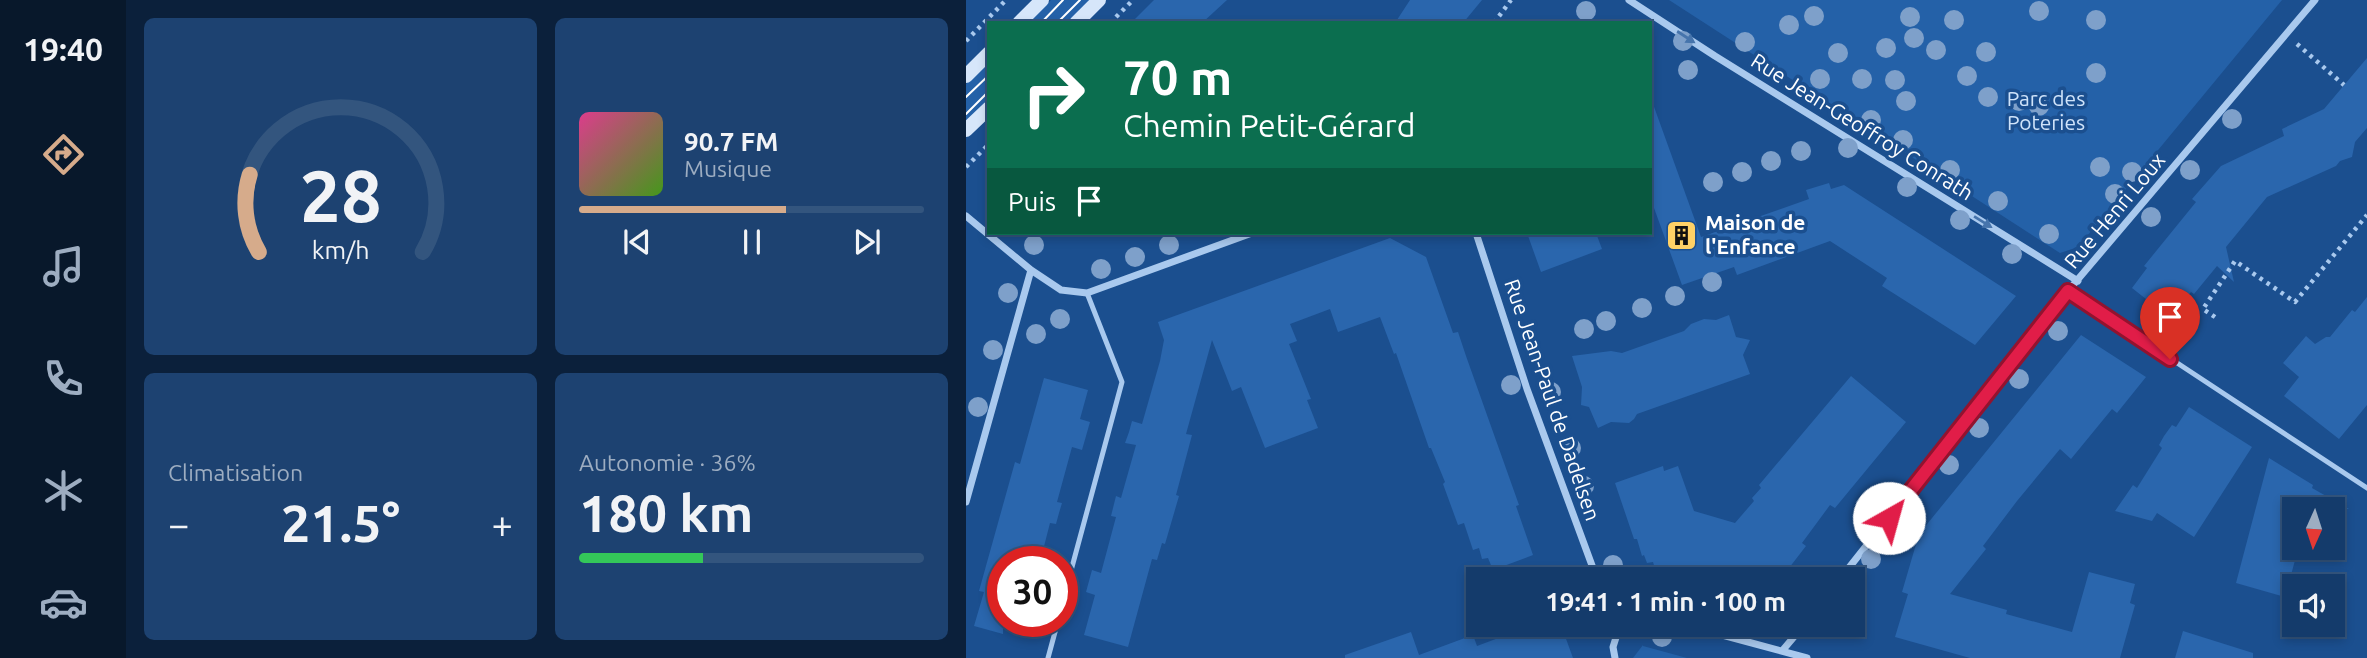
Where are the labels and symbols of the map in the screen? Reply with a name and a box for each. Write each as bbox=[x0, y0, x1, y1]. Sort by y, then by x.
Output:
one-way arrow bbox=[1676, 31, 1696, 44]
street label: Rue Jean-Geoffroy Conrath bbox=[1747, 48, 1978, 205]
park label: Parc des Poteries bbox=[2007, 86, 2085, 134]
street label: Rue Henri Loux bbox=[2059, 148, 2170, 273]
place label: Maison de l'Enfance bbox=[1705, 210, 1805, 258]
one-way arrow bbox=[1974, 215, 1993, 228]
building icon: Maison de l'Enfance bbox=[1665, 218, 1699, 252]
street label: Rue Jean-Paul de Dadelsen bbox=[1500, 276, 1606, 524]
pin bbox=[2140, 287, 2200, 359]
position arrow bbox=[1852, 481, 1926, 555]
north arrow bbox=[2282, 497, 2345, 560]
speed limit sign: 30 bbox=[987, 546, 1078, 637]

